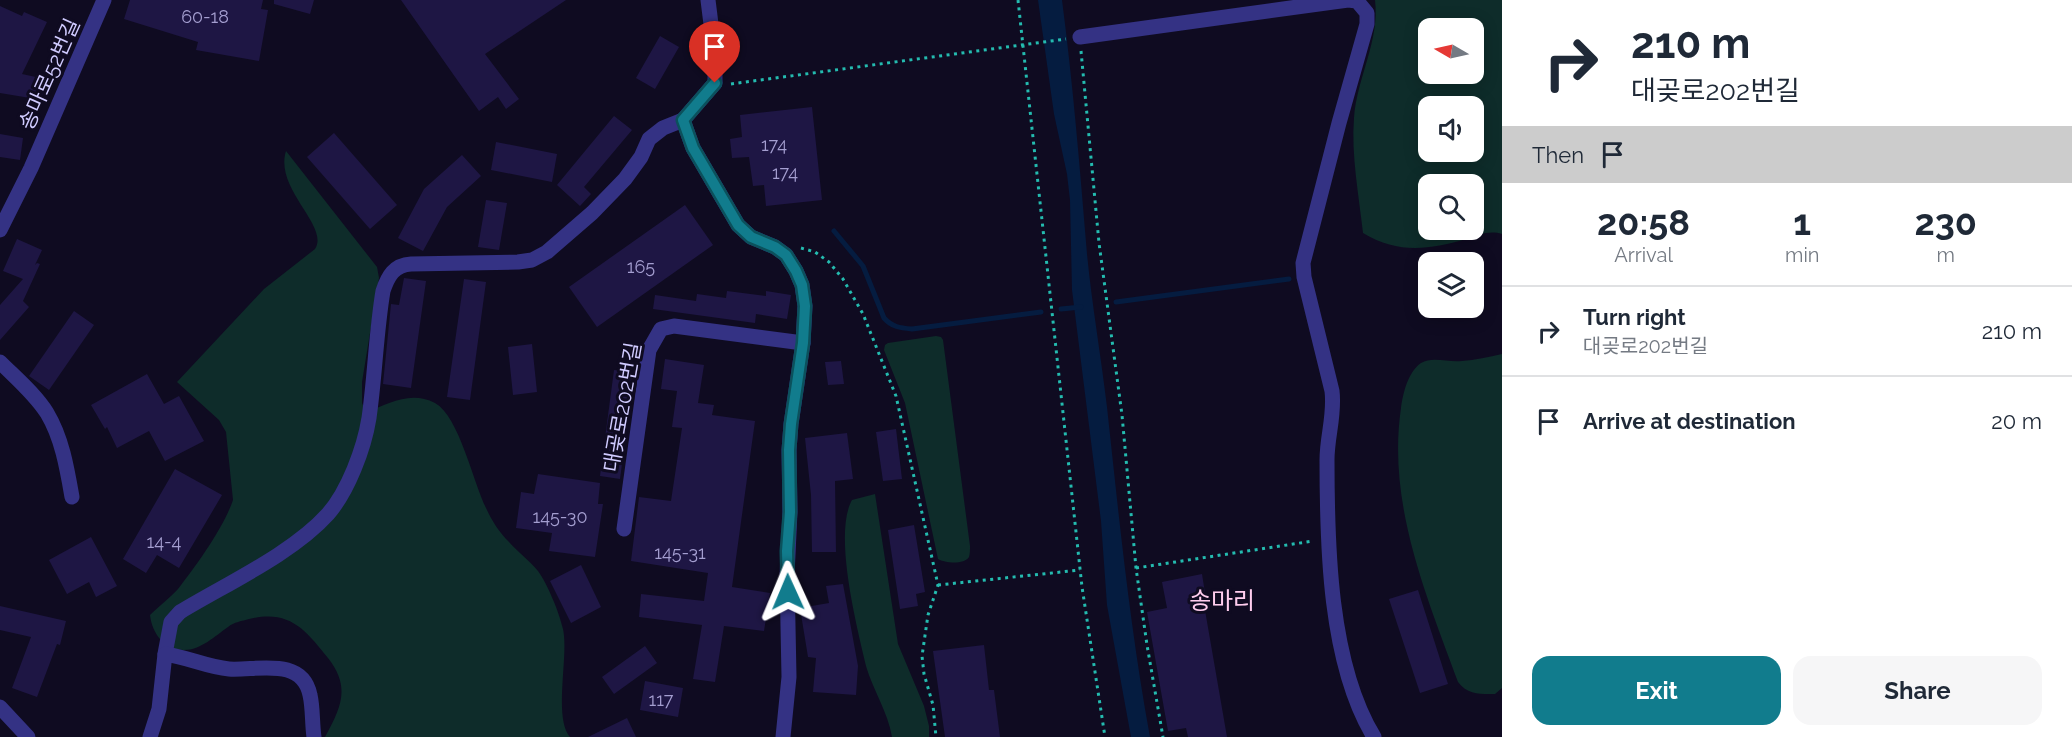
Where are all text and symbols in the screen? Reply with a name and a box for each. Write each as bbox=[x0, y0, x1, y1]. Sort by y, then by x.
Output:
house number: 60-18 bbox=[181, 6, 229, 27]
street label: 송마로52번길 bbox=[13, 15, 85, 133]
north arrow bbox=[1418, 18, 1484, 84]
map controls bbox=[1418, 18, 1484, 318]
text: 210 m bbox=[1631, 19, 1750, 68]
pin bbox=[689, 21, 740, 83]
icon: right bbox=[1532, 24, 1610, 102]
icon: arrive bbox=[698, 30, 731, 63]
text: 대곶로202번길 bbox=[1631, 75, 1800, 106]
button: sound bbox=[1418, 96, 1484, 162]
house number: 174 bbox=[761, 134, 787, 155]
icon: arrive bbox=[1596, 138, 1629, 171]
text: Then bbox=[1532, 142, 1584, 168]
house number: 174 bbox=[772, 162, 798, 183]
button: search bbox=[1418, 174, 1484, 240]
text: 20:58 bbox=[1597, 201, 1690, 243]
text: 1 bbox=[1793, 201, 1811, 243]
text: 230 bbox=[1914, 201, 1977, 243]
text: Arrival bbox=[1614, 243, 1673, 267]
text: min bbox=[1785, 243, 1819, 267]
text: m bbox=[1937, 243, 1955, 267]
button: layers bbox=[1418, 252, 1484, 318]
house number: 165 bbox=[627, 256, 655, 277]
text: Turn right bbox=[1583, 304, 1686, 330]
icon: right bbox=[1532, 315, 1565, 348]
text: 210 m bbox=[1982, 318, 2042, 344]
text: 대곶로202번길 bbox=[1583, 334, 1708, 358]
street label: 대곶로202번길 bbox=[598, 340, 646, 474]
icon: arrive bbox=[1532, 405, 1565, 438]
text: Arrive at destination bbox=[1583, 408, 1796, 434]
text: 20 m bbox=[1991, 408, 2042, 434]
house number: 145-30 bbox=[533, 506, 587, 527]
house number: 14-4 bbox=[147, 531, 182, 552]
house number: 145-31 bbox=[654, 542, 706, 563]
position arrow bbox=[756, 560, 820, 624]
district label: 송마리 bbox=[1189, 586, 1255, 615]
button: Exit bbox=[1532, 656, 1781, 725]
button: Share bbox=[1793, 656, 2042, 725]
house number: 117 bbox=[649, 689, 674, 710]

